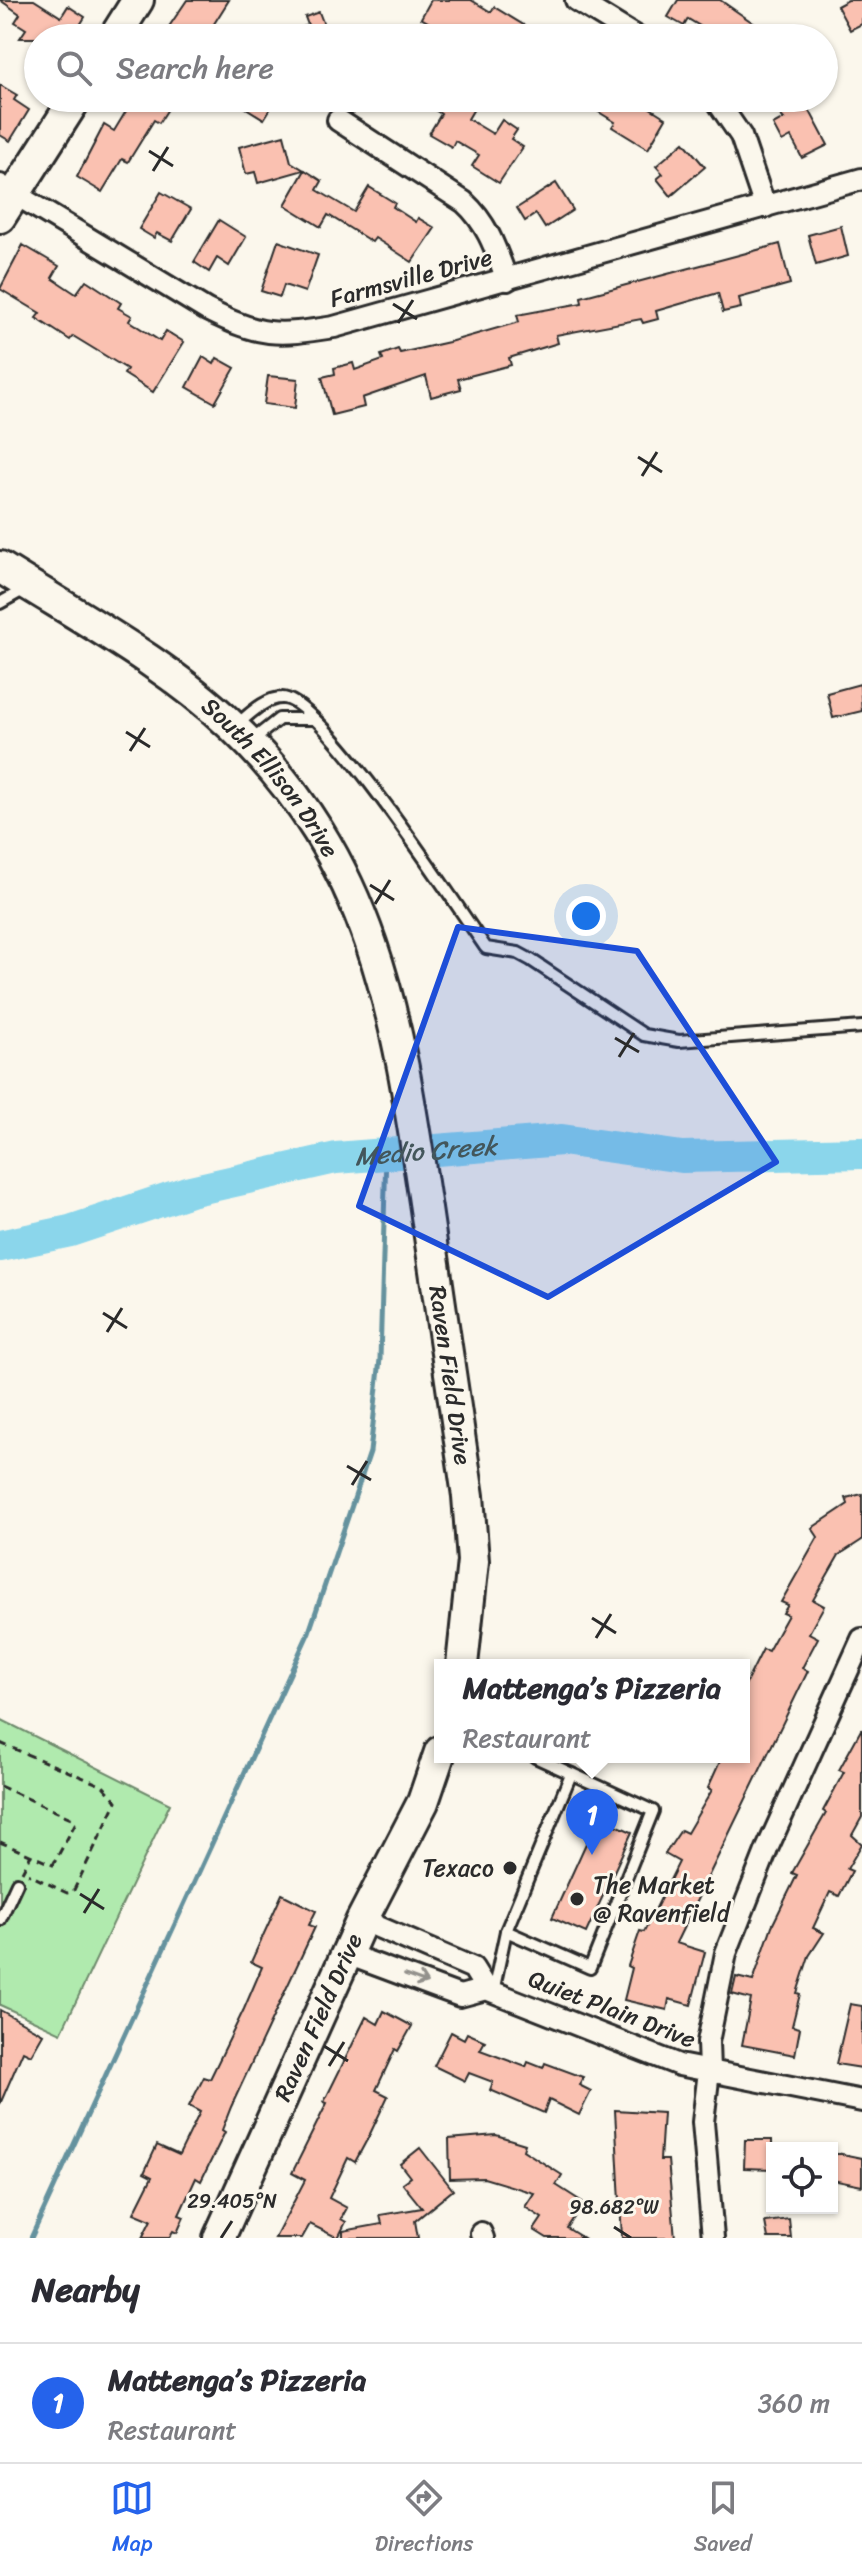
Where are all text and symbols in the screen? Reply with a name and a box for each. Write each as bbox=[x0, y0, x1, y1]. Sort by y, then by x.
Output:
search box bbox=[24, 24, 838, 112]
text: Search here bbox=[116, 41, 274, 95]
icon: search bbox=[52, 46, 96, 90]
street label: Farmsville Drive bbox=[325, 236, 497, 320]
street label: South Ellison Drive bbox=[192, 686, 351, 866]
your location bbox=[566, 896, 606, 936]
water label: Medio Creek bbox=[353, 1122, 501, 1179]
street label: Raven Field Drive bbox=[416, 1283, 484, 1468]
popup bbox=[434, 1659, 750, 1763]
text: Mattenga’s Pizzeria bbox=[463, 1661, 721, 1715]
text: Restaurant bbox=[463, 1715, 591, 1761]
pin: 1 bbox=[566, 1789, 618, 1855]
place label: Texaco bbox=[422, 1847, 494, 1889]
marker: Texaco bbox=[501, 1859, 519, 1877]
place label: The Market @ Ravenfield bbox=[593, 1864, 732, 1934]
marker: The Market @ Ravenfield bbox=[568, 1890, 586, 1908]
street label: Raven Field Drive bbox=[262, 1926, 375, 2108]
street label: Quiet Plain Drive bbox=[522, 1958, 702, 2060]
one-way arrow bbox=[403, 1973, 428, 1987]
map controls bbox=[766, 2142, 838, 2214]
button: locate bbox=[766, 2142, 838, 2214]
text: 29.405°N bbox=[187, 2184, 277, 2219]
text: 98.682°W bbox=[569, 2190, 659, 2225]
text: Nearby bbox=[32, 2260, 140, 2320]
text: Mattenga’s Pizzeria bbox=[108, 2353, 366, 2407]
text: 1 bbox=[52, 2380, 64, 2426]
text: 360 m bbox=[758, 2380, 830, 2426]
text: Restaurant bbox=[108, 2407, 237, 2453]
tab: Map bbox=[110, 2476, 154, 2563]
tab: Directions bbox=[375, 2476, 473, 2563]
tab: Saved bbox=[694, 2476, 752, 2563]

